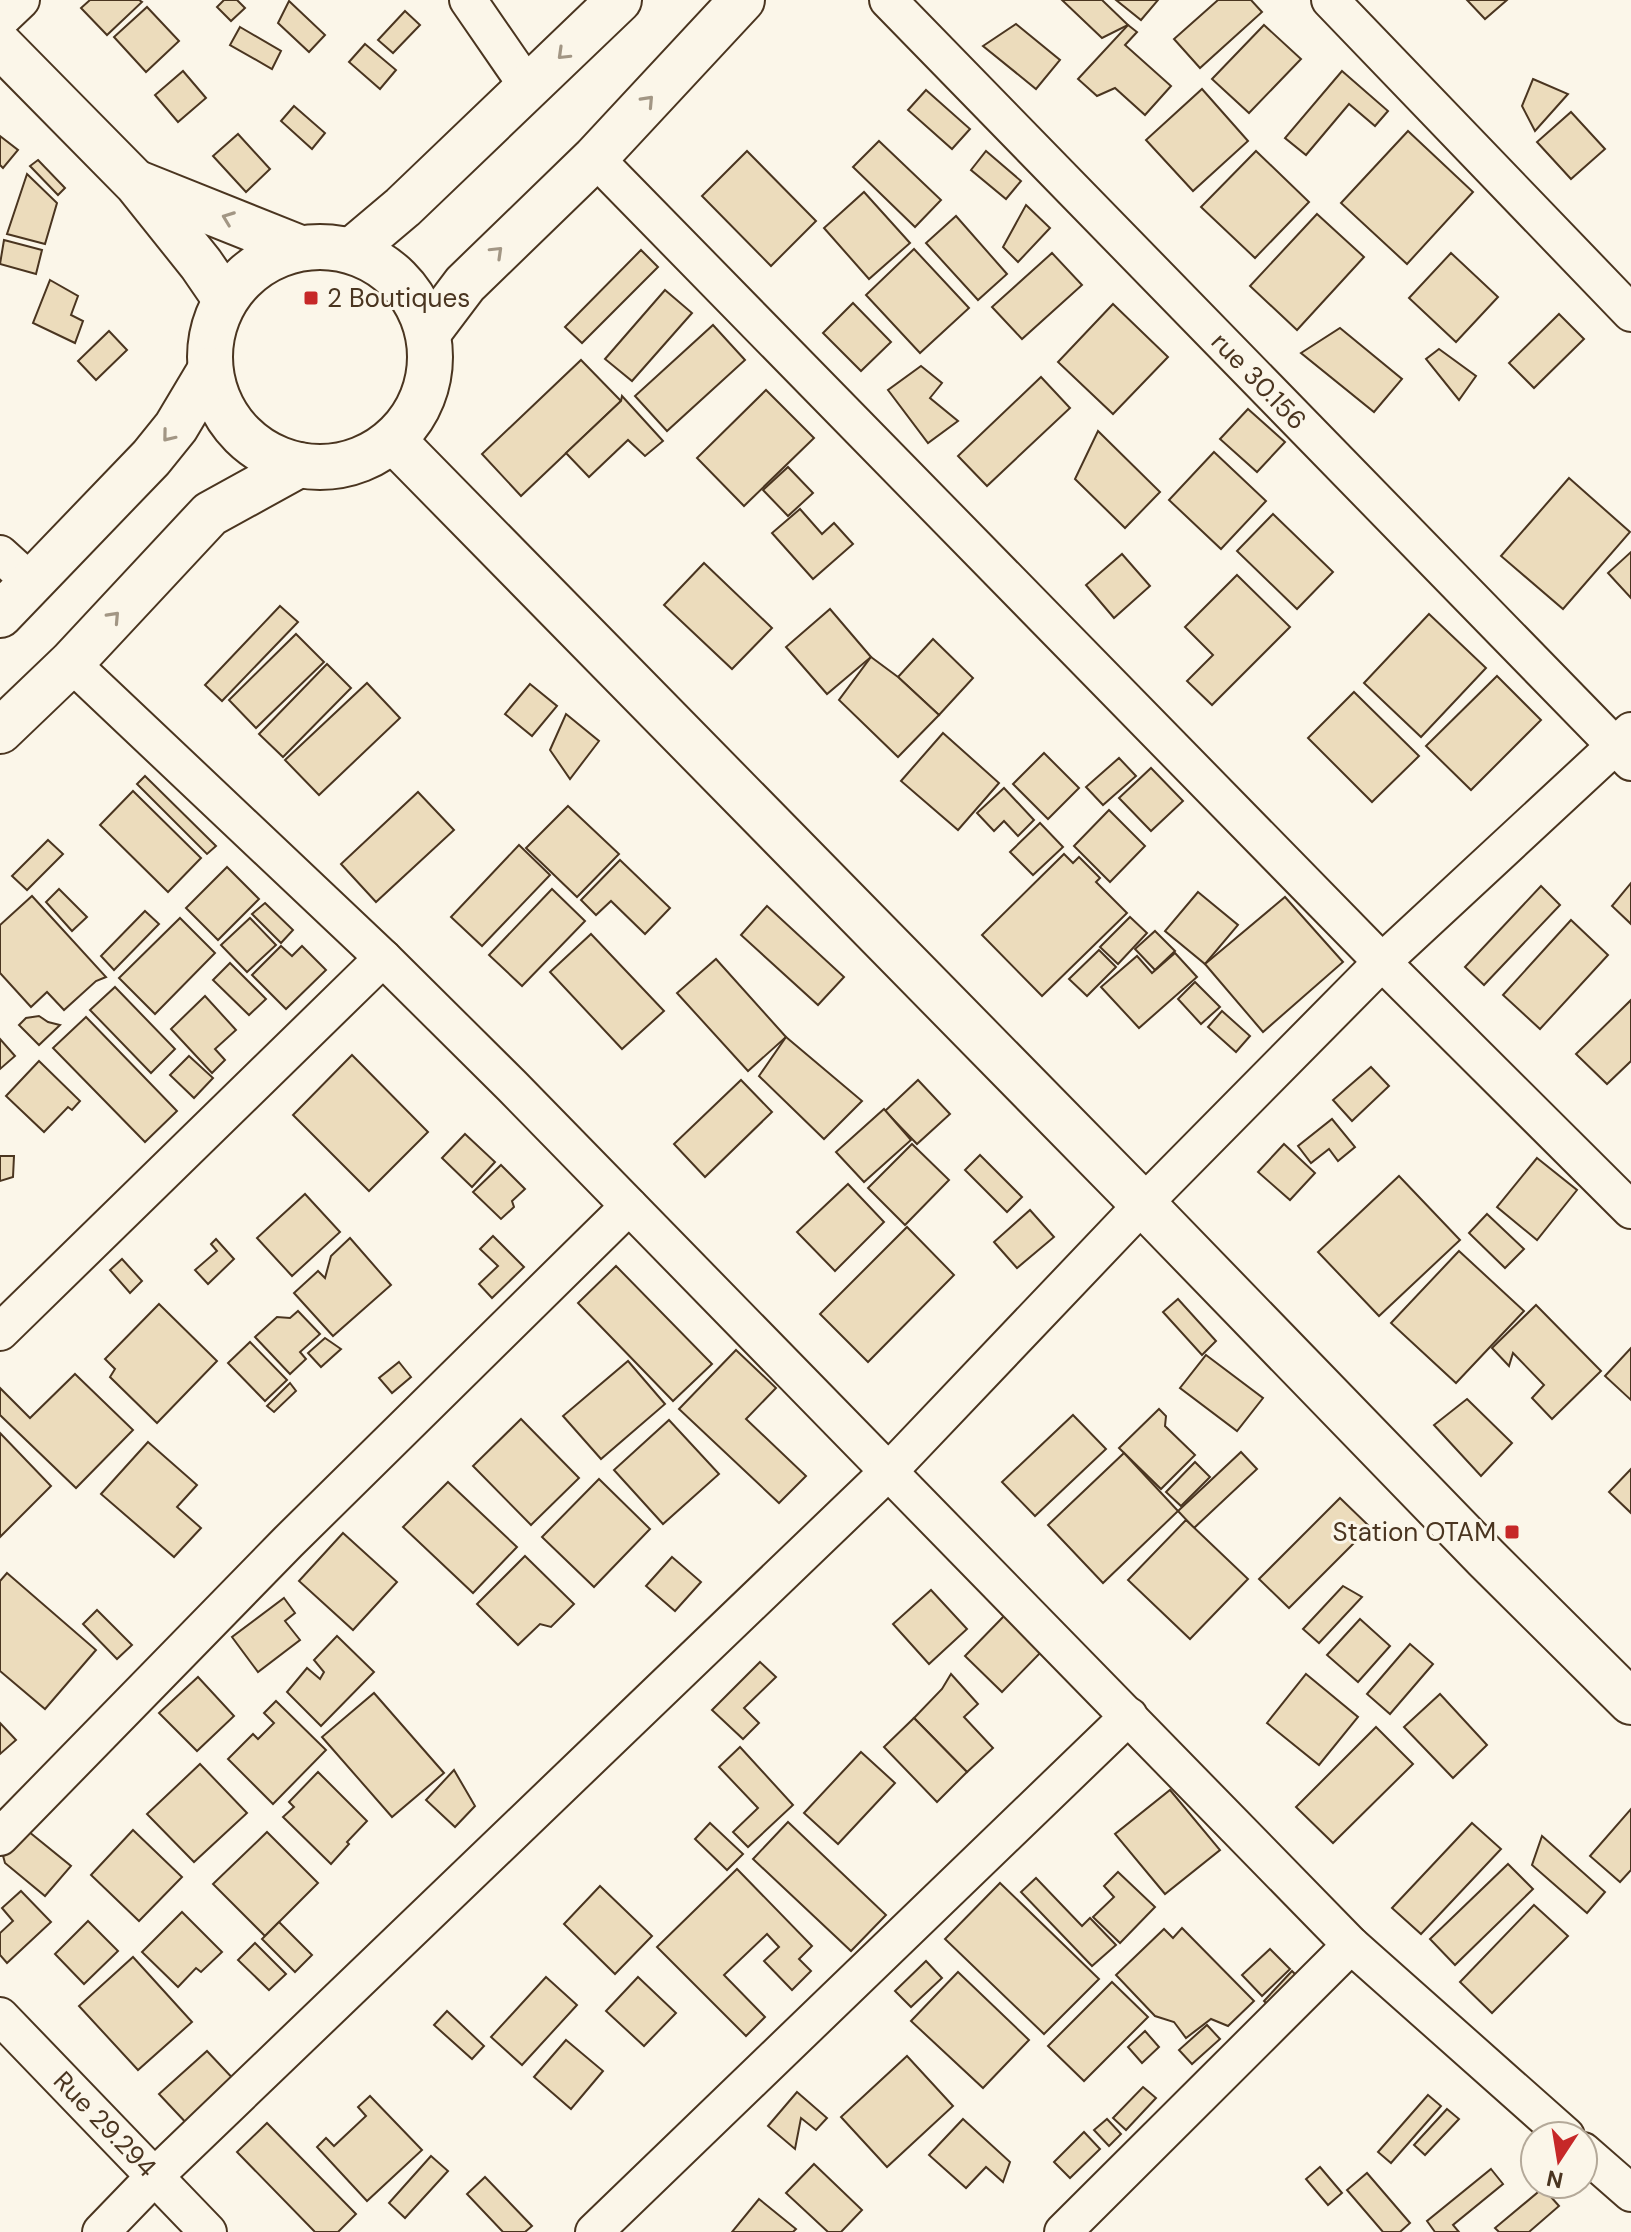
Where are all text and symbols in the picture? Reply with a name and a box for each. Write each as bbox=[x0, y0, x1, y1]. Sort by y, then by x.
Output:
one-way arrow bbox=[558, 45, 572, 59]
one-way arrow bbox=[638, 96, 653, 110]
one-way arrow bbox=[222, 211, 236, 228]
one-way arrow bbox=[488, 247, 502, 261]
place label: 2 Boutiques bbox=[327, 281, 470, 315]
marker: 2 Boutiques bbox=[302, 289, 320, 307]
street label: rue 30.156 bbox=[1204, 325, 1314, 437]
one-way arrow bbox=[164, 427, 178, 442]
one-way arrow bbox=[105, 611, 119, 626]
place label: Station OTAM bbox=[1332, 1515, 1496, 1549]
marker: Station OTAM bbox=[1503, 1523, 1521, 1541]
street label: Rue 29.294 bbox=[46, 2064, 164, 2184]
north arrow bbox=[1519, 2120, 1599, 2200]
text: N bbox=[1544, 2163, 1566, 2195]

